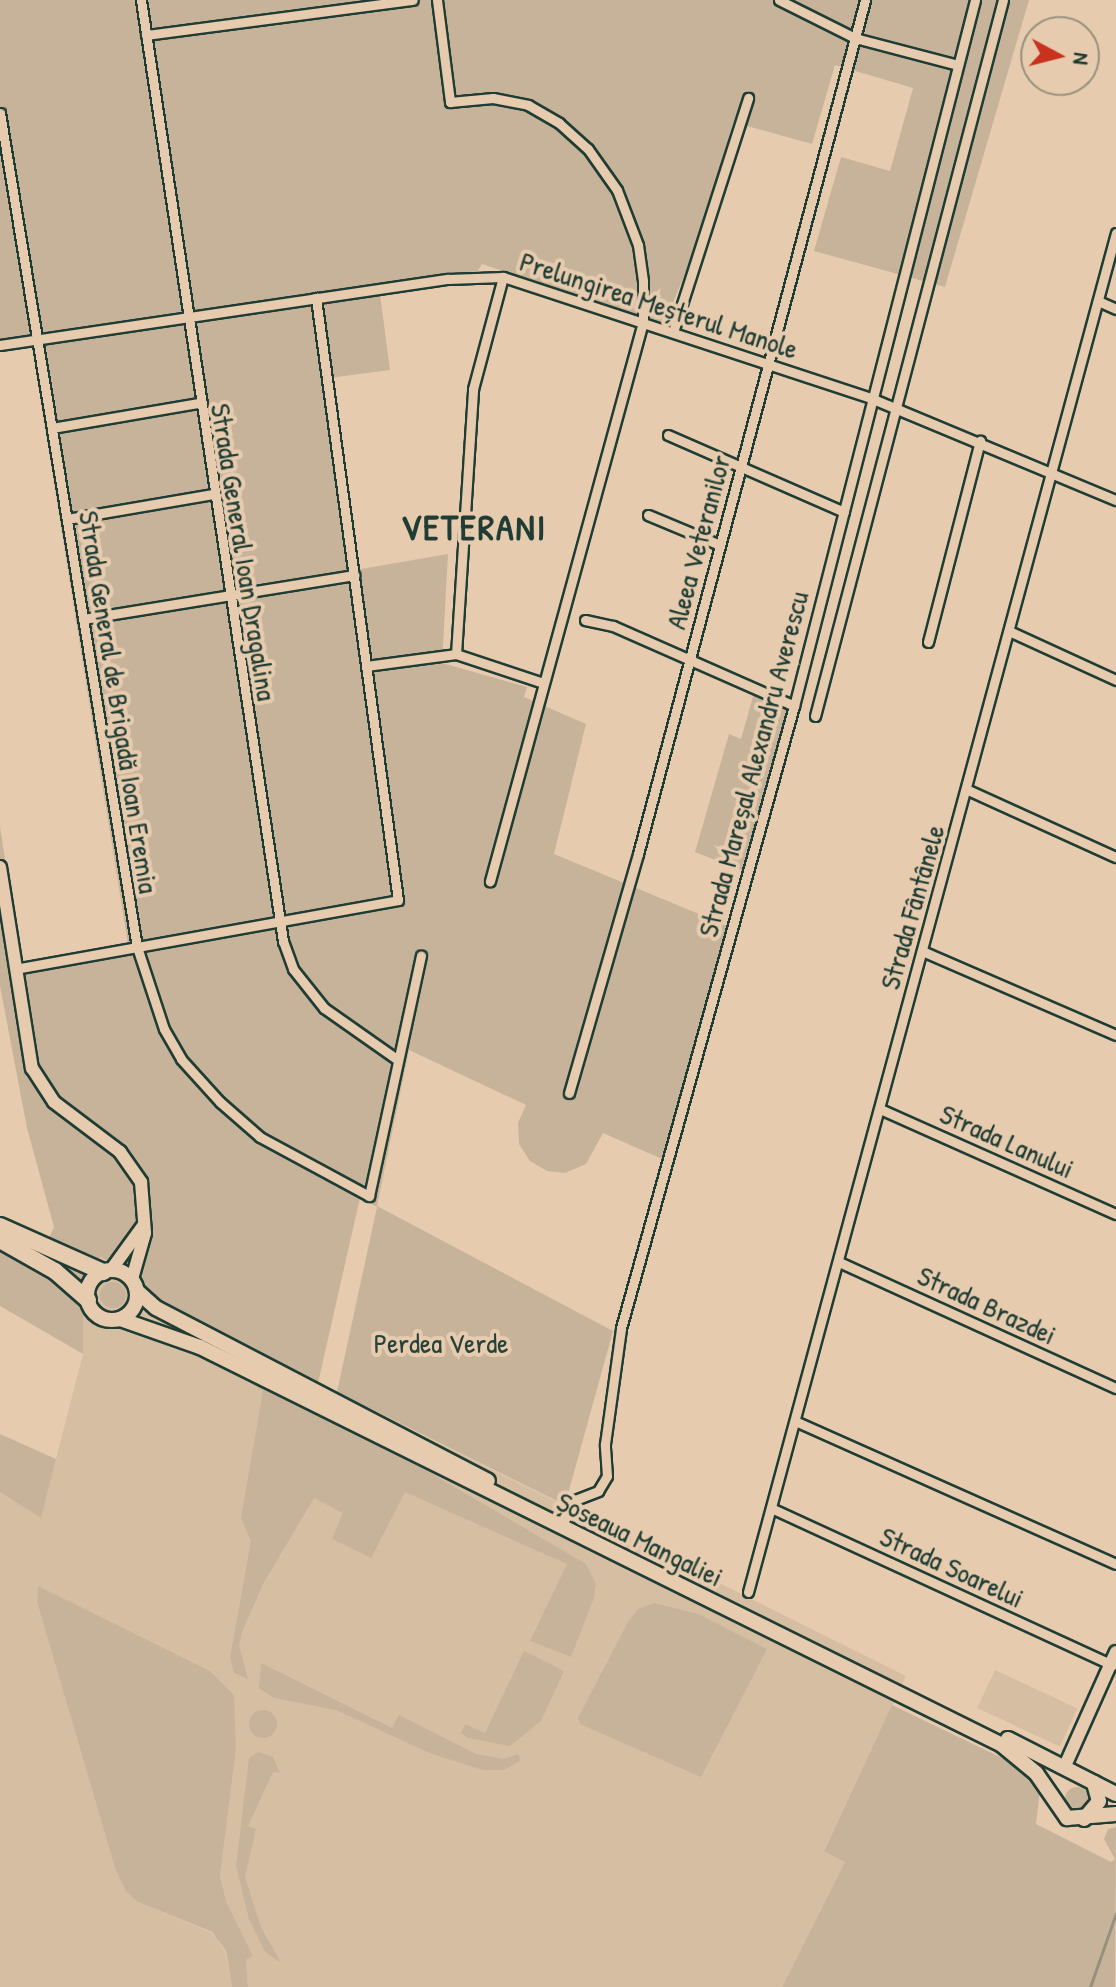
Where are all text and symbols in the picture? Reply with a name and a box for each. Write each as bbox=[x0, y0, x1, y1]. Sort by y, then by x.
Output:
north arrow bbox=[1020, 16, 1100, 96]
text: N bbox=[1066, 51, 1097, 66]
street label: Prelungirea Meșterul Manole bbox=[516, 244, 802, 366]
street label: Strada General Ioan Dragalina bbox=[204, 401, 284, 703]
street label: Aleea Veteranilor bbox=[659, 451, 737, 633]
district label: VETERANI bbox=[401, 505, 547, 549]
street label: Strada General de Brigadă Ioan Eremia bbox=[72, 508, 166, 896]
street label: Strada Mareșal Alexandru Averescu bbox=[691, 588, 815, 940]
street label: Strada Fântânele bbox=[872, 821, 952, 993]
street label: Strada Lanului bbox=[935, 1097, 1079, 1185]
street label: Strada Brazdei bbox=[912, 1258, 1062, 1352]
park label: Perdea Verde bbox=[374, 1326, 508, 1360]
street label: Șoseaua Mangaliei bbox=[552, 1484, 728, 1594]
street label: Strada Soarelui bbox=[875, 1519, 1029, 1615]

